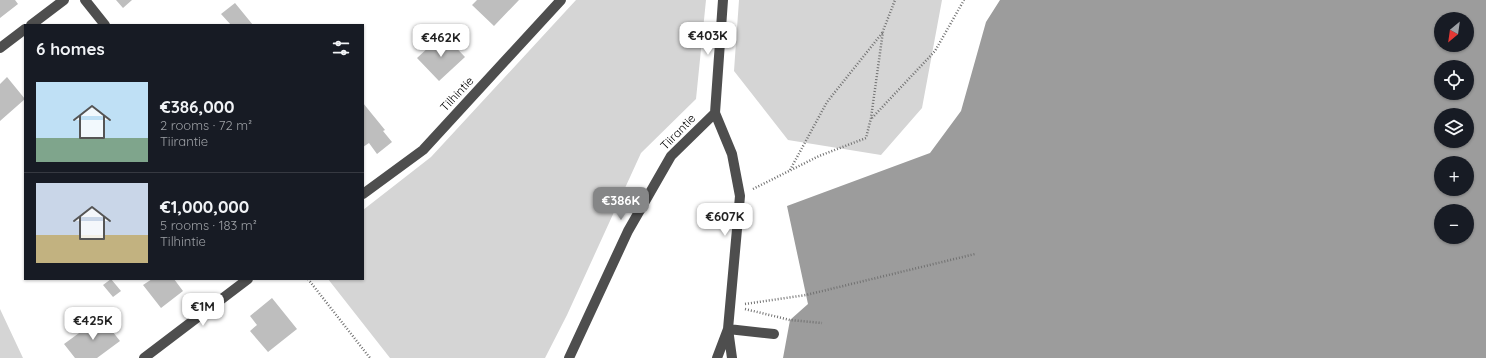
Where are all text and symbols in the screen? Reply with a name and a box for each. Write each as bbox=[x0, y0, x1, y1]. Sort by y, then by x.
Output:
north arrow bbox=[1434, 12, 1474, 52]
map controls bbox=[1434, 12, 1474, 244]
pin: €403K bbox=[680, 22, 736, 56]
pin: €462K bbox=[413, 24, 469, 58]
text: €403K bbox=[688, 27, 728, 43]
text: €462K bbox=[422, 29, 460, 45]
icon: filters bbox=[330, 37, 352, 59]
text: 6 homes bbox=[36, 38, 105, 59]
button: locate bbox=[1434, 60, 1474, 100]
street label: Tilhintie bbox=[437, 73, 477, 114]
text: €386,000 bbox=[160, 96, 235, 117]
icon: home bbox=[68, 98, 116, 146]
button: layers bbox=[1434, 108, 1474, 148]
street label: Tiirantie bbox=[657, 110, 699, 153]
text: 2 rooms · 72 m² bbox=[160, 117, 252, 133]
text: Tiirantie bbox=[160, 133, 208, 149]
button: + bbox=[1434, 156, 1474, 196]
pin: €386K bbox=[593, 187, 649, 221]
text: €386K bbox=[602, 192, 640, 208]
text: €1,000,000 bbox=[160, 196, 249, 217]
icon: home bbox=[68, 199, 116, 247]
pin: €607K bbox=[697, 203, 753, 237]
button: − bbox=[1434, 204, 1474, 244]
text: €607K bbox=[706, 208, 744, 224]
text: 5 rooms · 183 m² bbox=[160, 217, 257, 233]
text: Tilhintie bbox=[160, 233, 206, 249]
pin: €1M bbox=[184, 293, 222, 327]
text: €1M bbox=[191, 298, 215, 314]
pin: €425K bbox=[65, 307, 121, 341]
text: €425K bbox=[73, 312, 113, 328]

